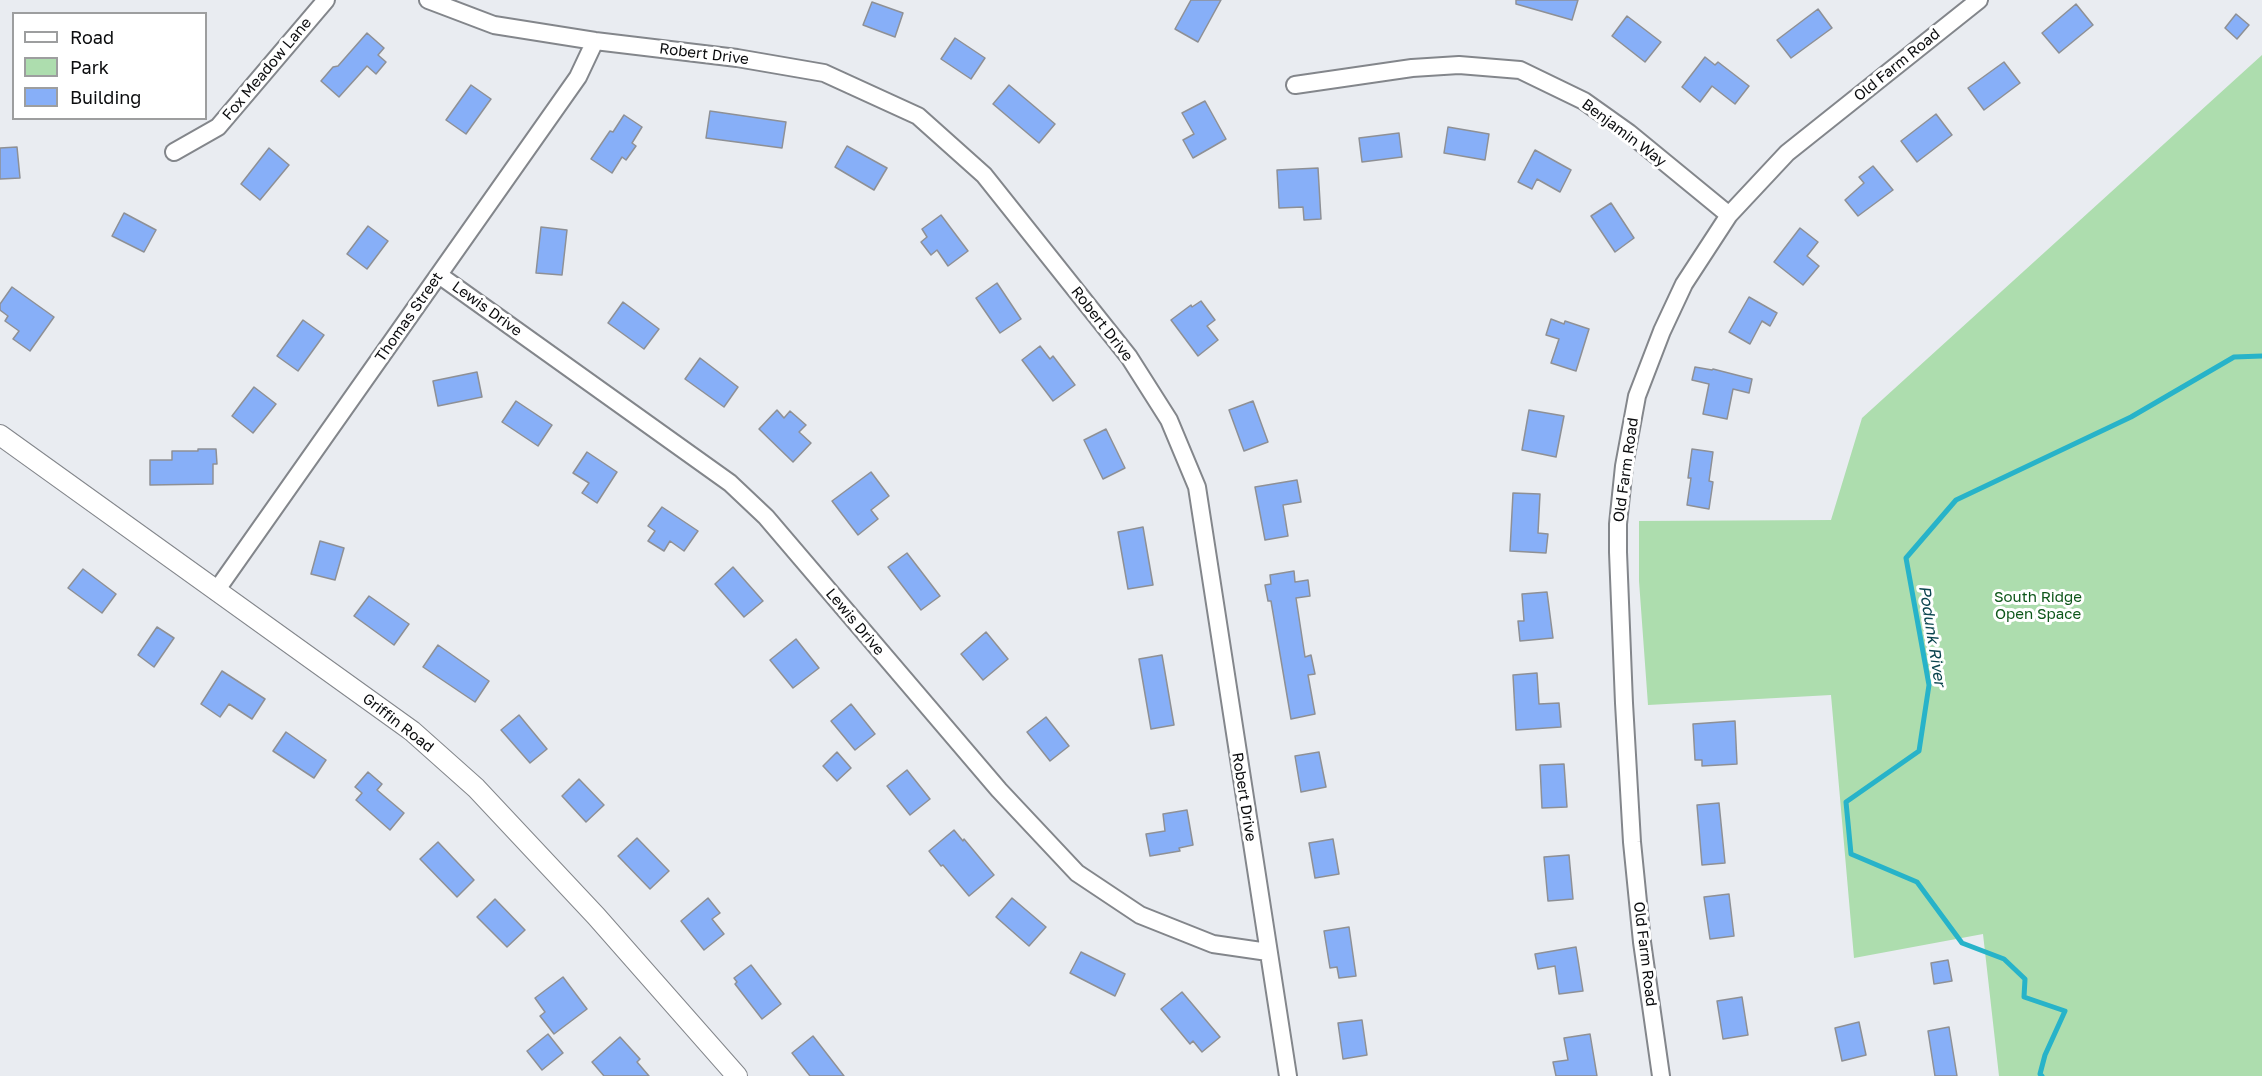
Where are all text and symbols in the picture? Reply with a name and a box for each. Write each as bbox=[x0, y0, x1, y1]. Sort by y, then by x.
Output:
legend bbox=[12, 12, 207, 120]
street label: Fox Meadow Lane bbox=[219, 14, 315, 124]
street label: Old Farm Road bbox=[1850, 25, 1944, 105]
text: Road bbox=[70, 26, 114, 48]
street label: Robert Drive bbox=[658, 40, 750, 68]
text: Park bbox=[70, 56, 109, 78]
text: Building bbox=[70, 86, 141, 108]
street label: Benjamin Way bbox=[1578, 95, 1670, 171]
street label: Thomas Street bbox=[371, 269, 447, 365]
street label: Lewis Drive bbox=[449, 278, 525, 340]
street label: Robert Drive bbox=[1067, 283, 1137, 365]
street label: Old Farm Road bbox=[1610, 417, 1642, 523]
water label: Podunk River bbox=[1915, 584, 1949, 688]
street label: Lewis Drive bbox=[822, 585, 888, 659]
park label: South Ridge Open Space bbox=[1994, 588, 2082, 623]
street label: Griffin Road bbox=[359, 690, 437, 756]
street label: Robert Drive bbox=[1228, 751, 1260, 843]
street label: Old Farm Road bbox=[1630, 901, 1660, 1007]

